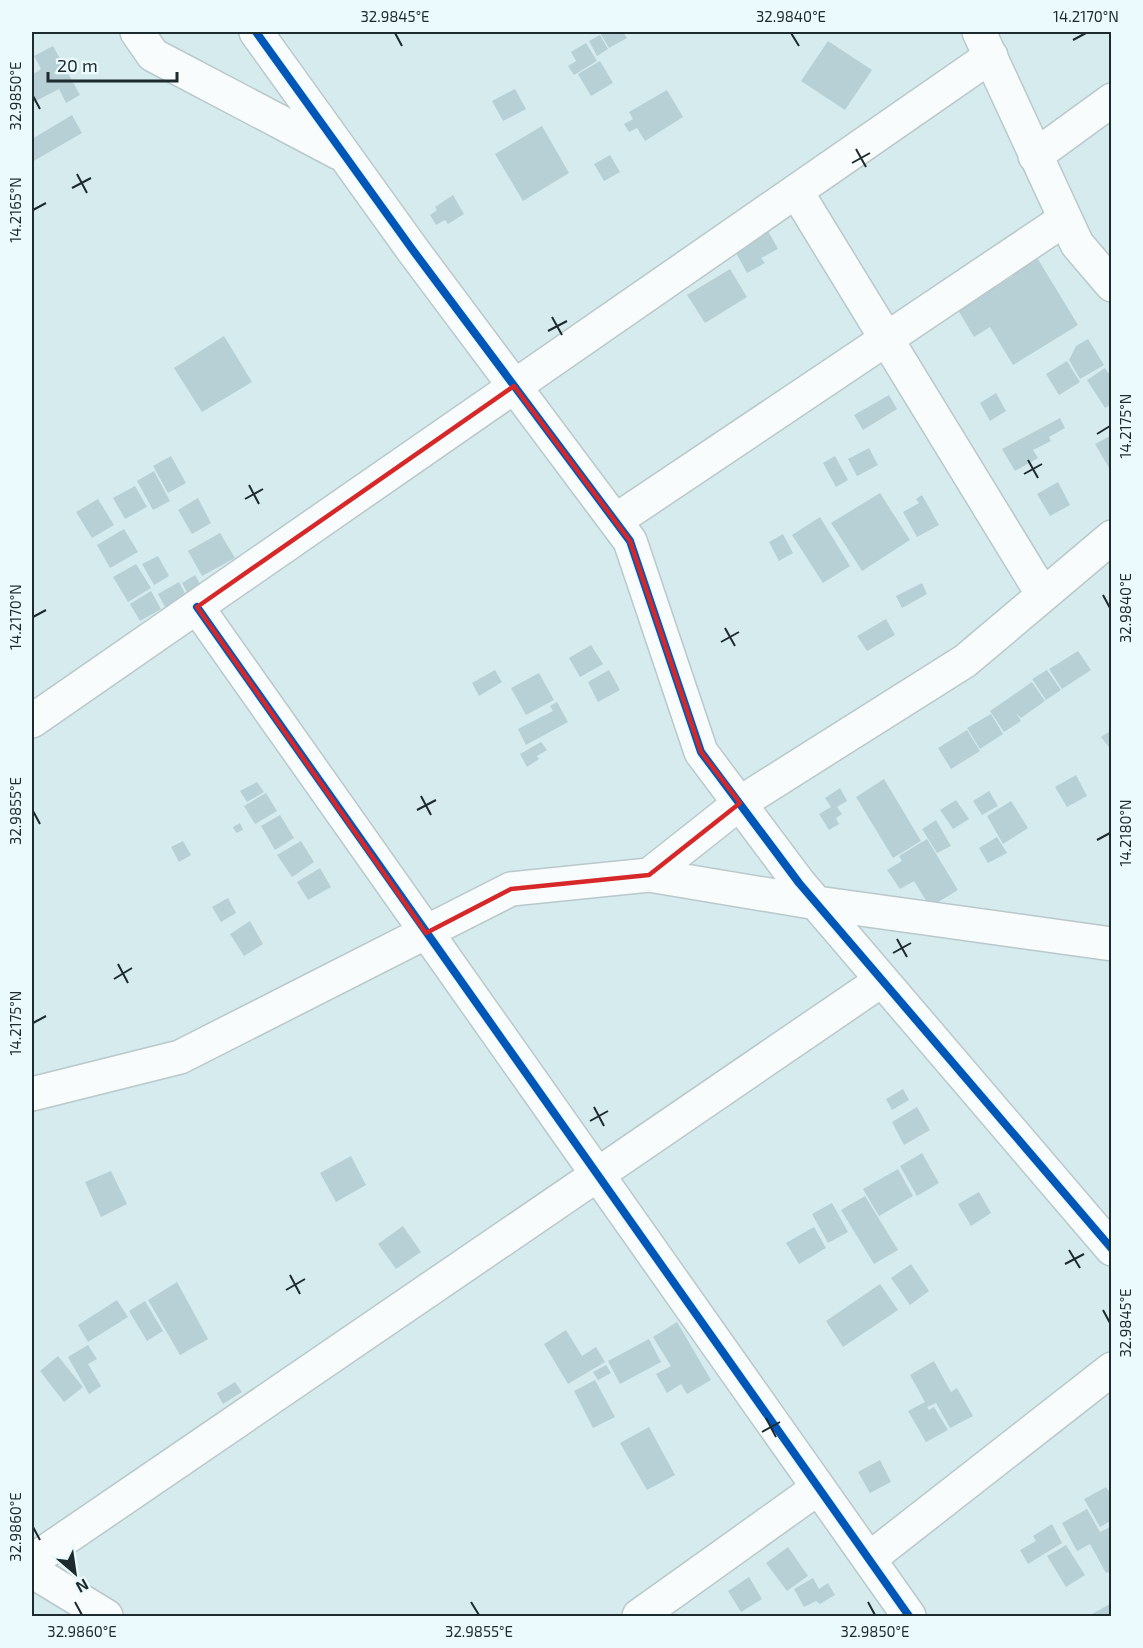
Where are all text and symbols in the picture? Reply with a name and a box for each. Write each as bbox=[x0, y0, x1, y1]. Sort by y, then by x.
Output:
text: 32.9845°E bbox=[360, 7, 430, 25]
text: 32.9840°E bbox=[756, 7, 826, 25]
text: 14.2170°N bbox=[1053, 7, 1119, 25]
scale bar bbox=[48, 45, 177, 83]
text: 20 m bbox=[57, 54, 98, 76]
text: 32.9850°E bbox=[6, 62, 24, 130]
text: 14.2165°N bbox=[6, 177, 24, 243]
text: 14.2175°N bbox=[1116, 394, 1134, 458]
text: 32.9840°E bbox=[1116, 573, 1134, 643]
text: 14.2170°N bbox=[6, 584, 24, 650]
text: 32.9855°E bbox=[6, 777, 24, 845]
text: 14.2180°N bbox=[1116, 799, 1134, 867]
text: 14.2175°N bbox=[6, 991, 24, 1055]
text: 32.9845°E bbox=[1116, 1288, 1134, 1358]
text: 32.9860°E bbox=[6, 1492, 24, 1562]
north arrow bbox=[45, 1543, 105, 1603]
text: N bbox=[73, 1575, 92, 1598]
text: 32.9860°E bbox=[47, 1622, 117, 1640]
text: 32.9855°E bbox=[445, 1622, 513, 1640]
text: 32.9850°E bbox=[841, 1622, 909, 1640]

